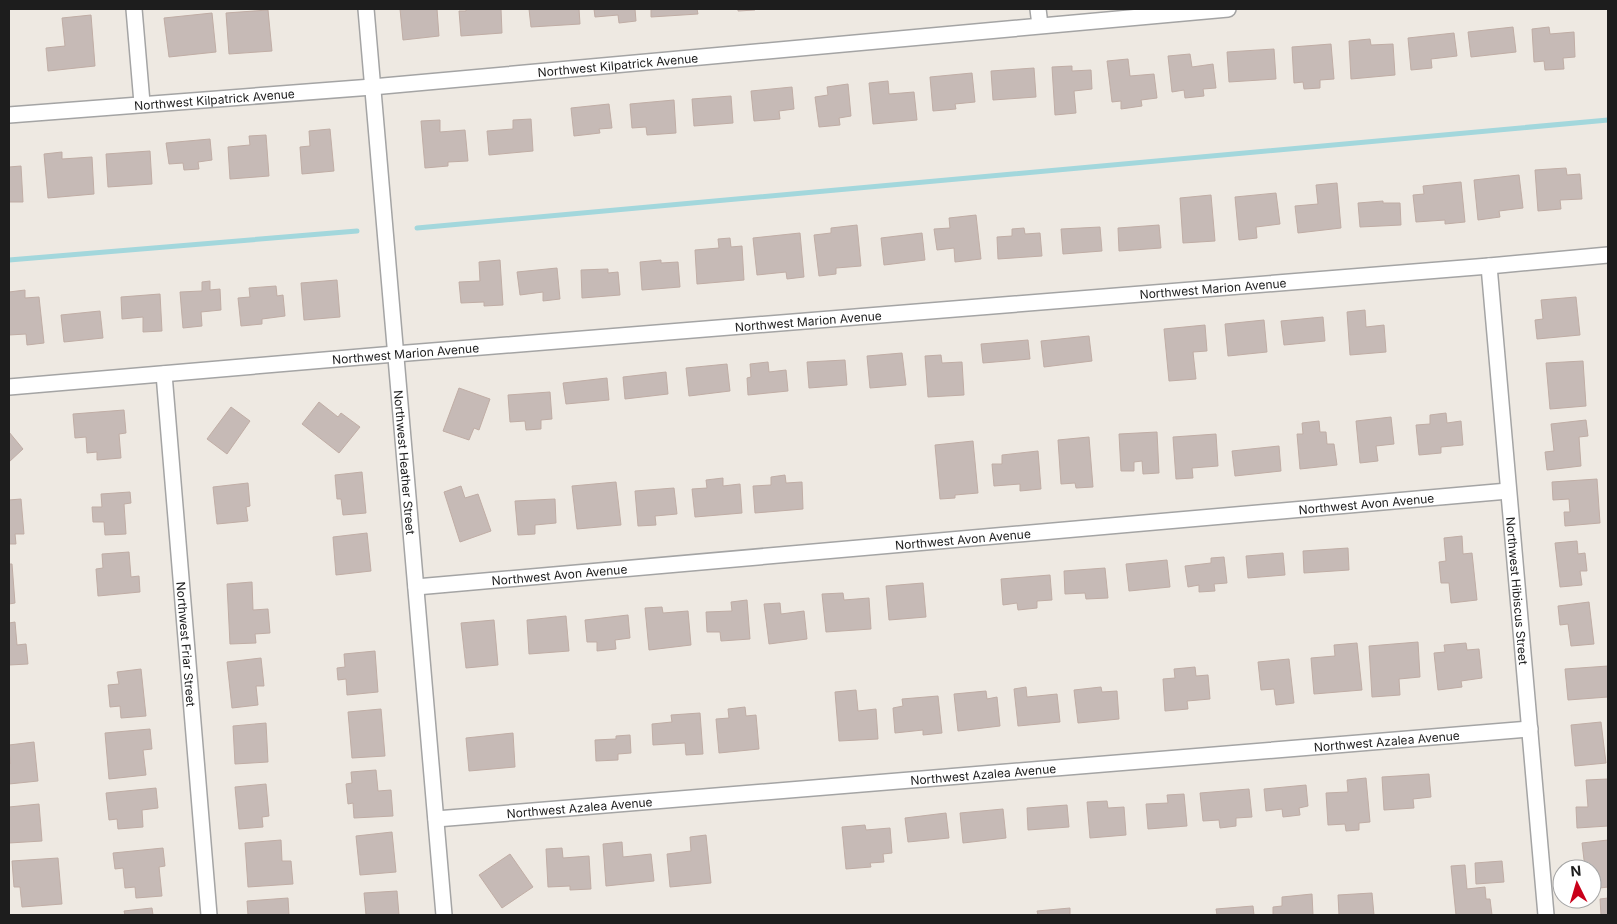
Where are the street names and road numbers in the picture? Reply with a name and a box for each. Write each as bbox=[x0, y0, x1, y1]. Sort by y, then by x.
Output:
street label: Northwest Kilpatrick Avenue bbox=[537, 50, 699, 79]
street label: Northwest Kilpatrick Avenue bbox=[133, 85, 295, 113]
street label: Northwest Marion Avenue bbox=[1139, 275, 1287, 302]
street label: Northwest Marion Avenue bbox=[734, 307, 882, 334]
street label: Northwest Marion Avenue bbox=[332, 340, 480, 367]
street label: Northwest Heather Street bbox=[391, 389, 419, 535]
street label: Northwest Avon Avenue bbox=[1298, 490, 1435, 517]
street label: Northwest Hibiscus Street bbox=[1504, 516, 1531, 665]
street label: Northwest Avon Avenue bbox=[894, 525, 1031, 552]
street label: Northwest Avon Avenue bbox=[491, 561, 628, 588]
street label: Northwest Friar Street bbox=[174, 581, 199, 707]
street label: Northwest Azalea Avenue bbox=[1313, 727, 1460, 754]
street label: Northwest Azalea Avenue bbox=[910, 761, 1057, 787]
street label: Northwest Azalea Avenue bbox=[506, 794, 653, 821]

